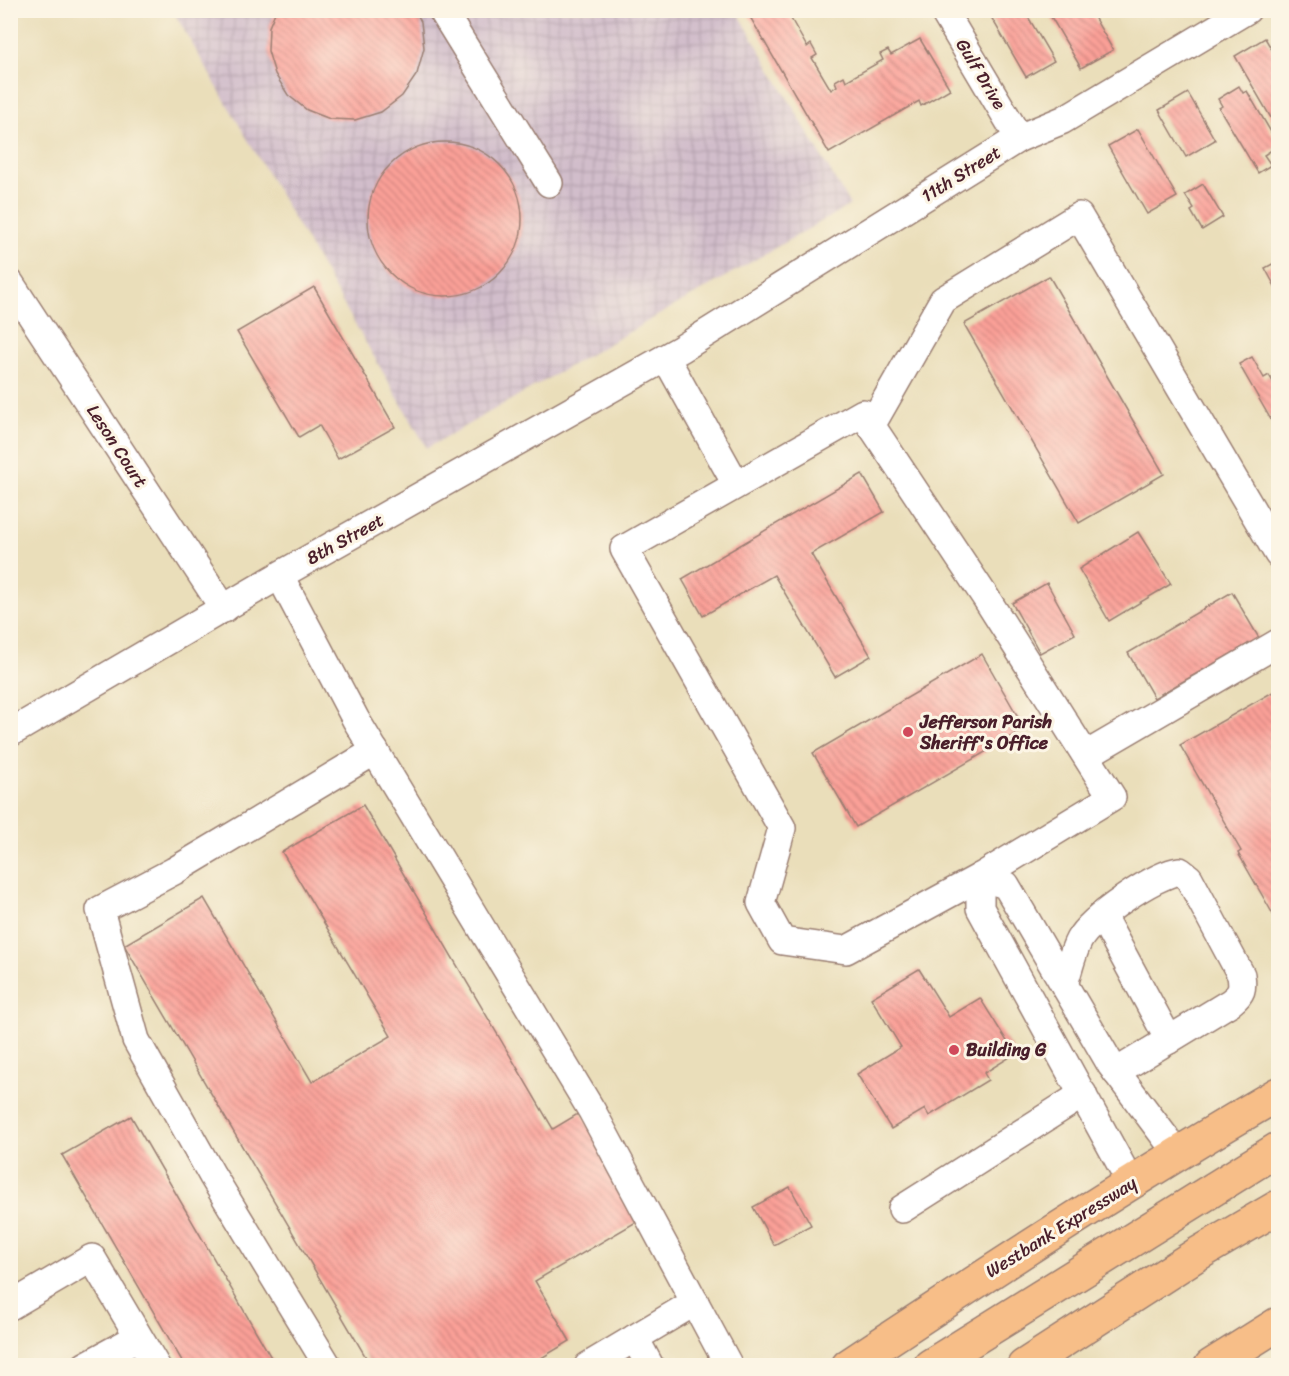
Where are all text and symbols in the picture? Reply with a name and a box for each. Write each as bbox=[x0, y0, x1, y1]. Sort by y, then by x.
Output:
street label: Gulf Drive bbox=[947, 32, 1015, 116]
street label: 11th Street bbox=[914, 137, 1008, 211]
street label: Leson Court bbox=[78, 398, 156, 494]
street label: 8th Street bbox=[300, 504, 390, 574]
place label: Jefferson Parish Sheriff's Office bbox=[919, 706, 1053, 759]
marker: Jefferson Parish Sheriff's Office bbox=[901, 725, 915, 739]
place label: Building G bbox=[966, 1034, 1047, 1066]
marker: Building G bbox=[947, 1043, 961, 1057]
street label: Westbank Expressway bbox=[979, 1167, 1144, 1287]

